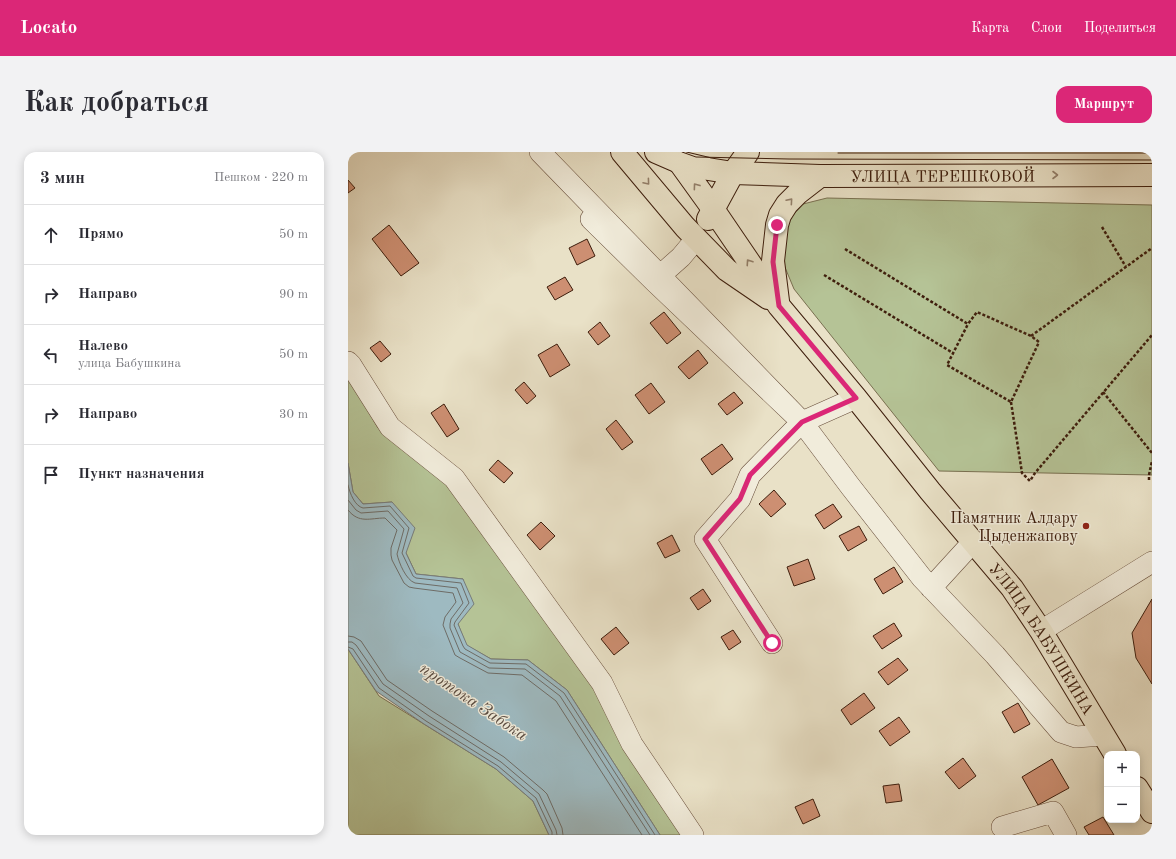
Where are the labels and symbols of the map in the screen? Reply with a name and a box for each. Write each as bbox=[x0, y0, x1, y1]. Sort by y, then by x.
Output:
street label: УЛИЦА ТЕРЕШКОВОЙ bbox=[850, 165, 1035, 186]
one-way arrow bbox=[1052, 171, 1058, 179]
one-way arrow bbox=[642, 177, 649, 185]
one-way arrow bbox=[694, 183, 701, 190]
one-way arrow bbox=[785, 198, 793, 206]
route end bbox=[768, 216, 786, 234]
one-way arrow bbox=[746, 259, 754, 266]
place label: Памятник Алдару Цыденжапову bbox=[950, 511, 1079, 545]
marker: Памятник Алдару Цыденжапову bbox=[1081, 521, 1091, 531]
street label: УЛИЦА БАБУШКИНА bbox=[985, 561, 1095, 718]
route start bbox=[763, 634, 781, 652]
water label: протока Забока bbox=[416, 659, 531, 744]

